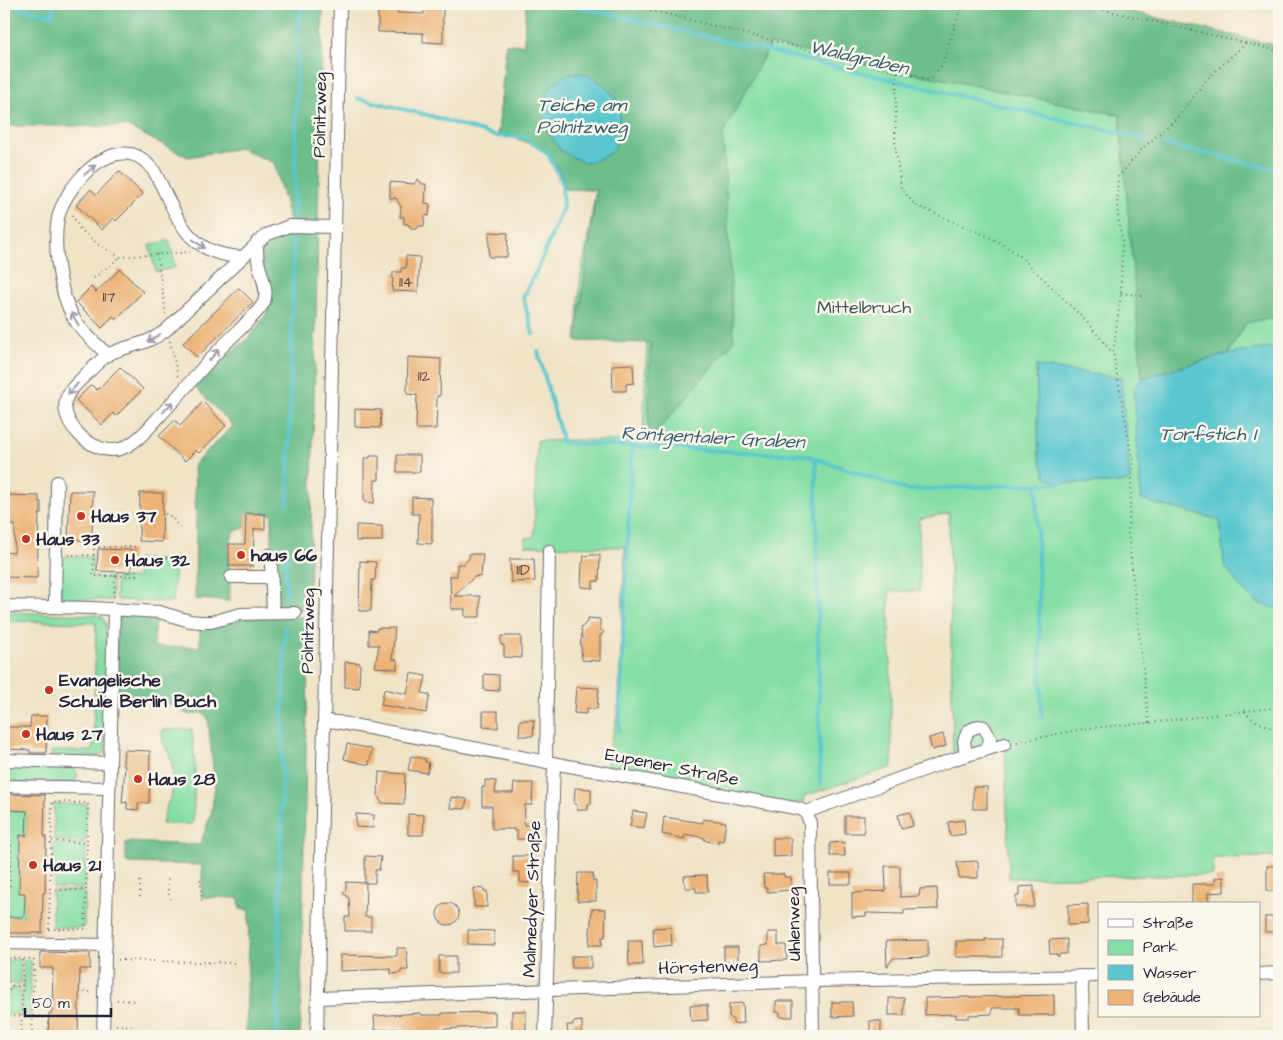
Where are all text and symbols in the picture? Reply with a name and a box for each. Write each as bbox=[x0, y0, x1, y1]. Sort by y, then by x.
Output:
water label: Waldgraben bbox=[807, 34, 913, 83]
street label: Pölnitzweg bbox=[307, 72, 334, 158]
water label: Teiche am Pölnitzweg bbox=[537, 92, 629, 141]
one-way arrow bbox=[83, 164, 96, 175]
one-way arrow bbox=[192, 239, 206, 249]
house number: 114 bbox=[399, 272, 413, 293]
house number: 117 bbox=[102, 287, 116, 308]
park label: Mittelbruch bbox=[817, 295, 911, 320]
one-way arrow bbox=[70, 312, 80, 326]
one-way arrow bbox=[148, 333, 162, 343]
one-way arrow bbox=[209, 349, 220, 362]
house number: 112 bbox=[418, 366, 431, 387]
one-way arrow bbox=[68, 383, 79, 396]
one-way arrow bbox=[162, 401, 174, 414]
water label: Röntgentaler Graben bbox=[621, 420, 807, 456]
water label: Torfstich I bbox=[1160, 421, 1258, 448]
place label: Haus 37 bbox=[91, 504, 158, 529]
marker: Haus 37 bbox=[75, 510, 87, 522]
place label: Haus 33 bbox=[36, 527, 101, 552]
marker: Haus 33 bbox=[20, 533, 32, 545]
place label: haus 66 bbox=[251, 543, 318, 568]
place label: Haus 32 bbox=[125, 548, 191, 573]
marker: haus 66 bbox=[235, 549, 247, 561]
marker: Haus 32 bbox=[109, 554, 121, 566]
house number: 11D bbox=[516, 560, 530, 581]
street label: Pölnitzweg bbox=[295, 588, 322, 674]
place label: Evangelische Schule Berlin Buch bbox=[58, 668, 217, 714]
marker: Evangelische Schule Berlin Buch bbox=[43, 684, 55, 696]
place label: Haus 27 bbox=[36, 722, 104, 747]
marker: Haus 27 bbox=[20, 728, 32, 740]
street label: Eupener Straße bbox=[603, 742, 741, 792]
place label: Haus 28 bbox=[148, 767, 216, 792]
marker: Haus 28 bbox=[132, 773, 144, 785]
street label: Malmedyer Straße bbox=[517, 820, 548, 978]
place label: Haus 21 bbox=[43, 853, 102, 878]
marker: Haus 21 bbox=[27, 859, 39, 871]
street label: Uhlenweg bbox=[781, 887, 808, 961]
legend bbox=[1098, 902, 1260, 1018]
text: Straße bbox=[1143, 913, 1193, 934]
text: Park bbox=[1143, 937, 1178, 958]
street label: Hörstenweg bbox=[658, 953, 758, 982]
text: Wasser bbox=[1143, 963, 1196, 984]
scale bar bbox=[25, 985, 111, 1017]
text: Gebäude bbox=[1143, 987, 1201, 1008]
text: 50 m bbox=[32, 993, 70, 1014]

